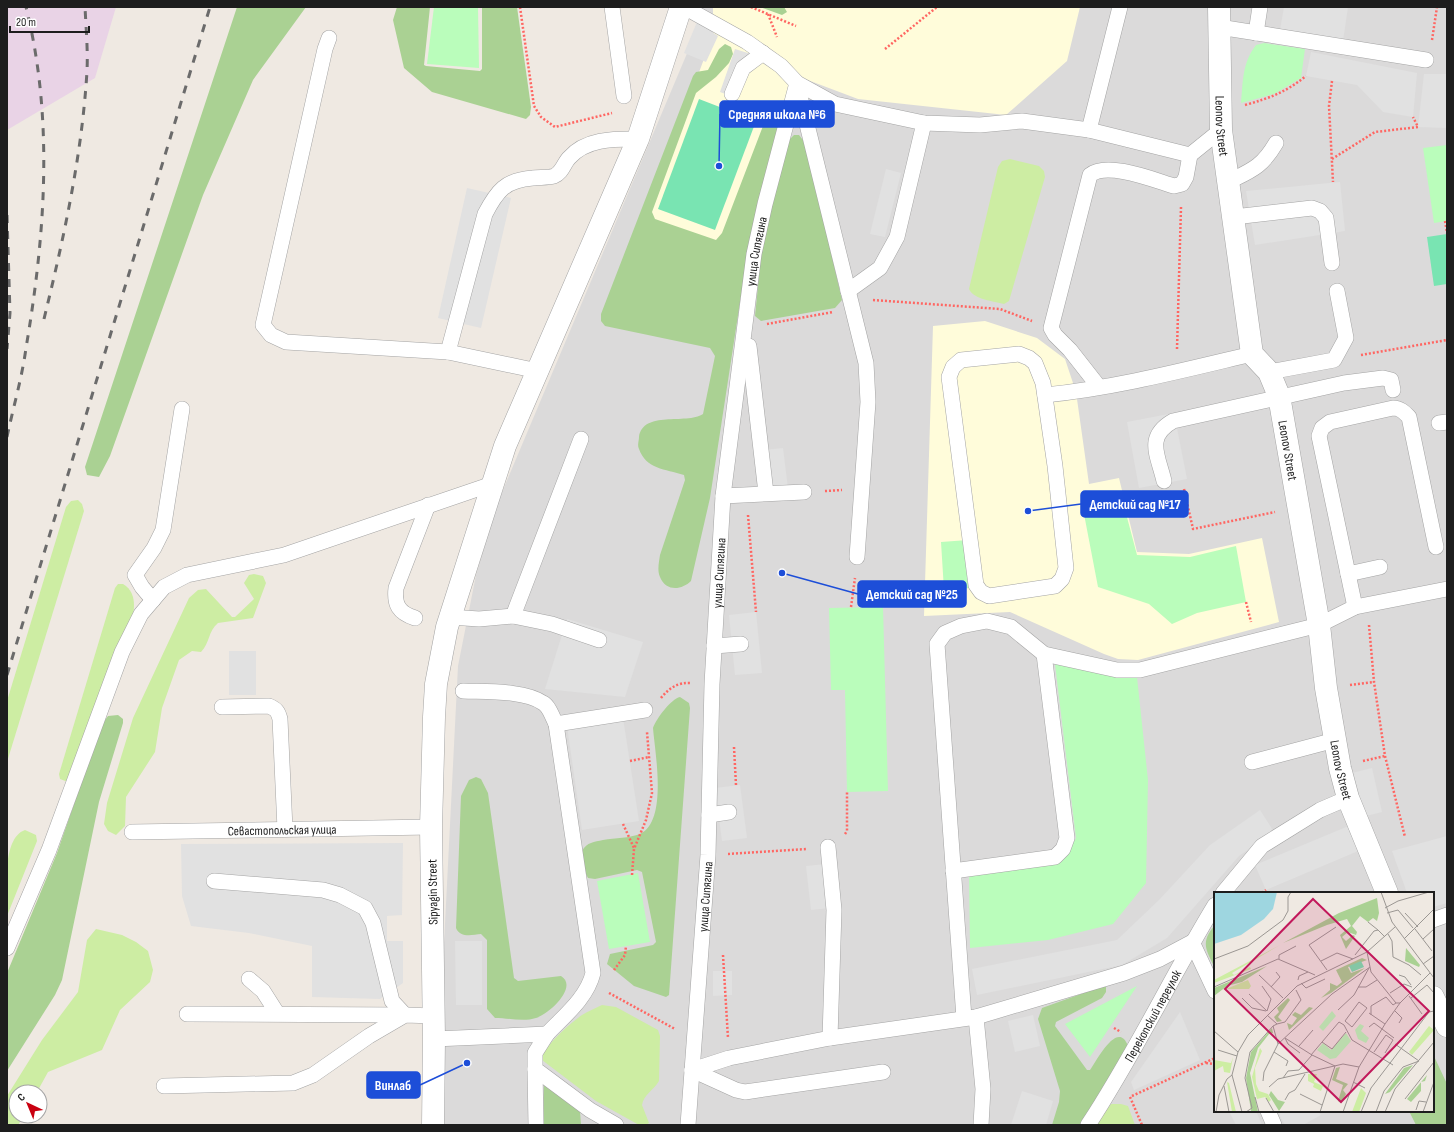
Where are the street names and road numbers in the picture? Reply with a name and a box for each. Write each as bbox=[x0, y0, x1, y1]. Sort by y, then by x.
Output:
street label: Leonov Street bbox=[1211, 95, 1232, 157]
street label: улица Сипягина bbox=[743, 215, 771, 287]
street label: Leonov Street bbox=[1274, 419, 1301, 482]
street label: улица Сипягина bbox=[709, 537, 730, 609]
street label: Leonov Street bbox=[1326, 739, 1355, 802]
street label: Севастопольская улица bbox=[227, 822, 337, 839]
street label: Sipyagin Street bbox=[424, 859, 442, 925]
street label: улица Сипягина bbox=[695, 861, 716, 932]
street label: Перекопский переулок bbox=[1121, 967, 1185, 1065]

